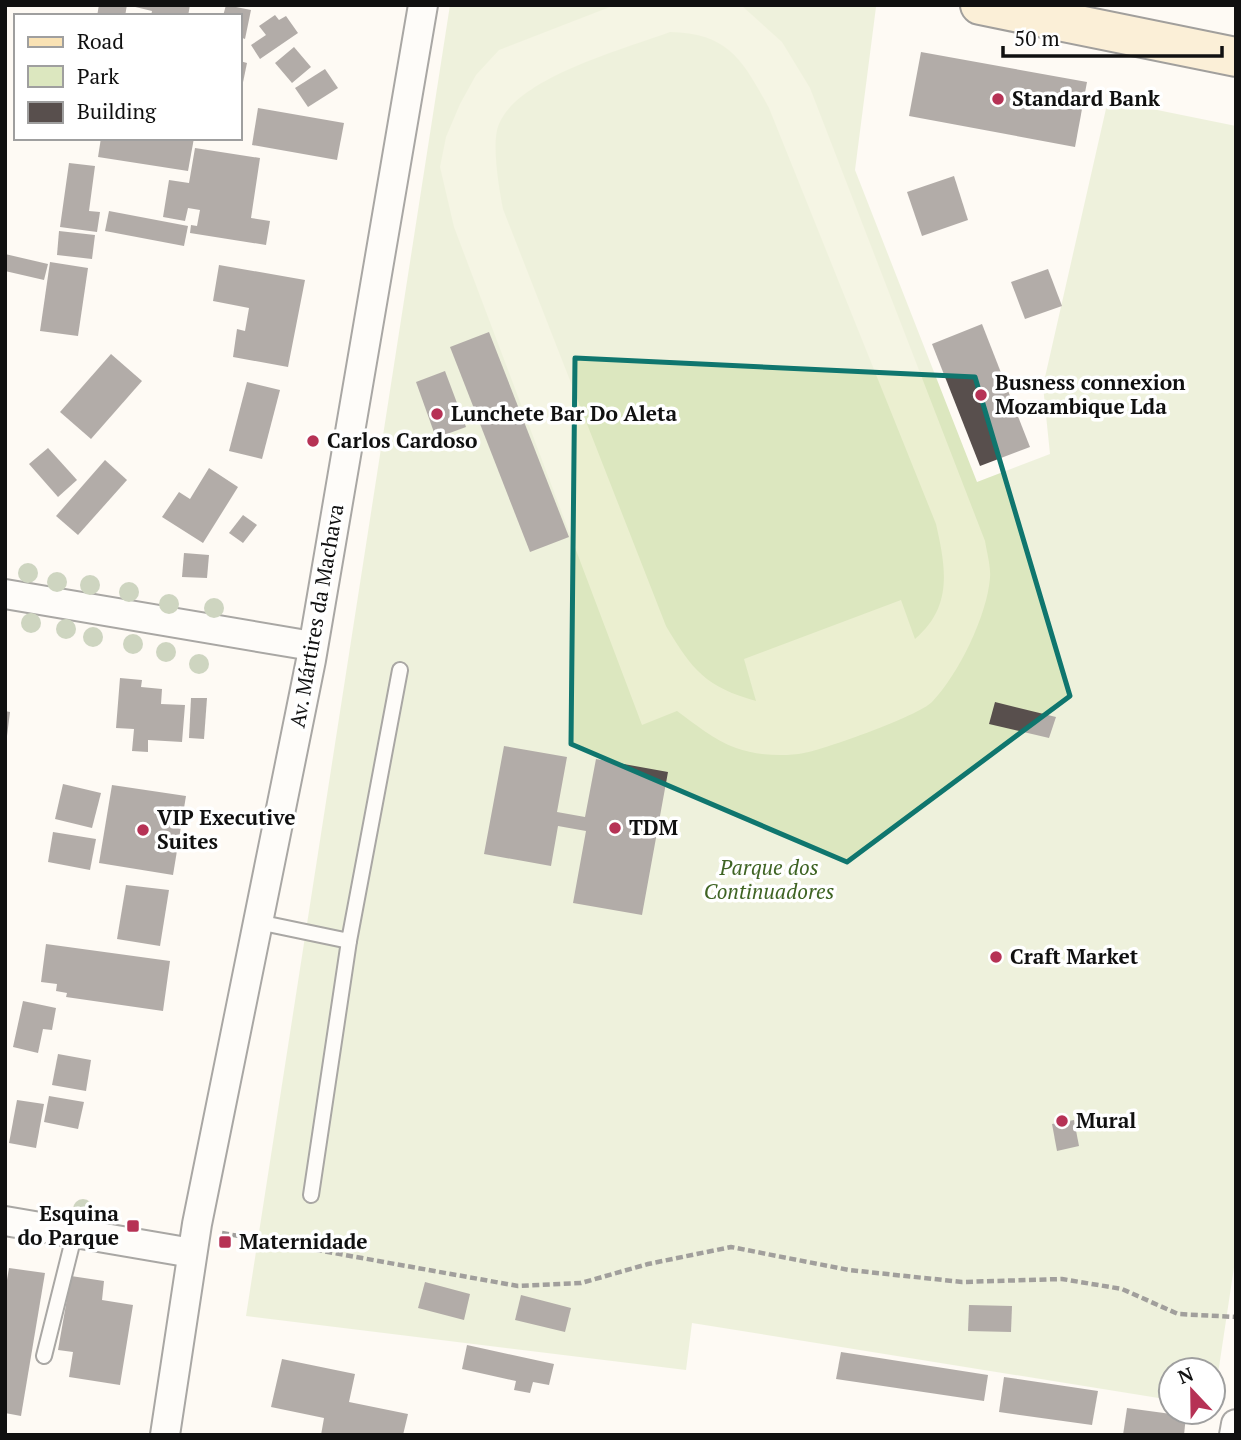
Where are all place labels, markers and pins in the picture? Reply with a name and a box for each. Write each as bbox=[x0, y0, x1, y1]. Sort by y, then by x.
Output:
place label: Standard Bank bbox=[1012, 84, 1161, 112]
marker: Standard Bank bbox=[990, 91, 1006, 107]
place label: Busness connexion Mozambique Lda bbox=[995, 368, 1186, 420]
marker: Busness connexion Mozambique Lda bbox=[973, 387, 989, 403]
place label: Lunchete Bar Do Aleta bbox=[451, 399, 677, 427]
marker: Lunchete Bar Do Aleta bbox=[429, 406, 445, 422]
place label: Carlos Cardoso bbox=[327, 426, 478, 454]
marker: Carlos Cardoso bbox=[305, 433, 321, 449]
place label: VIP Executive Suites bbox=[157, 803, 296, 855]
place label: TDM bbox=[629, 813, 678, 841]
marker: TDM bbox=[607, 820, 623, 836]
marker: VIP Executive Suites bbox=[135, 822, 151, 838]
place label: Craft Market bbox=[1010, 942, 1139, 970]
marker: Craft Market bbox=[988, 949, 1004, 965]
place label: Mural bbox=[1076, 1106, 1136, 1134]
marker: Mural bbox=[1054, 1113, 1070, 1129]
place label: Esquina do Parque bbox=[18, 1199, 119, 1251]
marker: Esquina do Parque bbox=[125, 1218, 141, 1234]
place label: Maternidade bbox=[239, 1227, 368, 1255]
marker: Maternidade bbox=[217, 1234, 233, 1250]

